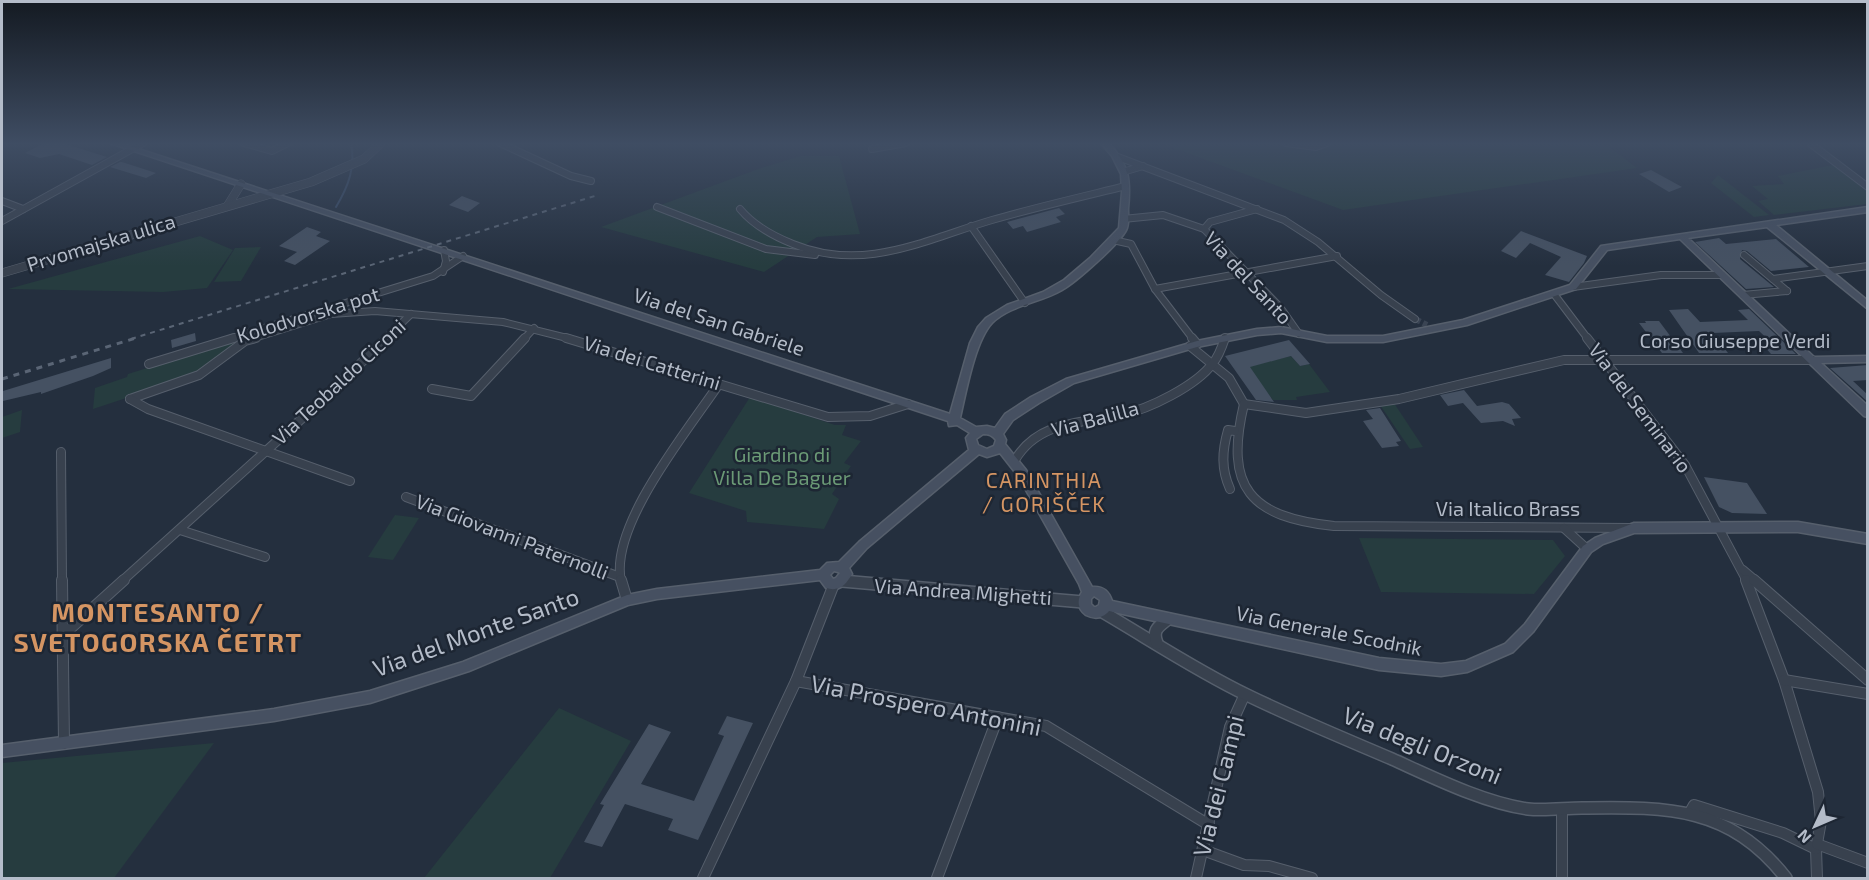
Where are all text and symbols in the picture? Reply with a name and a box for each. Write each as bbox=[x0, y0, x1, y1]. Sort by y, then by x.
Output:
street label: Prvomajska ulica bbox=[24, 208, 178, 276]
street label: Via del Santo bbox=[1200, 226, 1298, 328]
street label: Kolodvorska pot bbox=[233, 281, 382, 347]
street label: Via del San Gabriele bbox=[631, 282, 808, 360]
street label: Via Teobaldo Ciconi bbox=[267, 313, 410, 449]
street label: Corso Giuseppe Verdi bbox=[1640, 328, 1830, 352]
street label: Via dei Catterini bbox=[581, 330, 724, 394]
street label: Via del Seminario bbox=[1584, 338, 1697, 477]
street label: Via Balilla bbox=[1048, 395, 1141, 441]
park label: Giardino di Villa De Baguer bbox=[713, 442, 851, 489]
district label: CARINTHIA / GORIŠČEK bbox=[982, 467, 1106, 516]
street label: Via Giovanni Paternolli bbox=[413, 488, 612, 584]
street label: Via Italico Brass bbox=[1436, 496, 1580, 520]
street label: Via Andrea Mighetti bbox=[874, 573, 1053, 609]
street label: Via del Monte Santo bbox=[369, 581, 582, 682]
district label: MONTESANTO / SVETOGORSKA ČETRT bbox=[13, 596, 303, 657]
street label: Via Generale Scodnik bbox=[1234, 600, 1424, 660]
street label: Via Prospero Antonini bbox=[808, 668, 1044, 741]
street label: Via degli Orzoni bbox=[1339, 700, 1506, 790]
street label: Via dei Campi bbox=[1186, 712, 1249, 859]
north arrow bbox=[1785, 796, 1845, 856]
text: N bbox=[1793, 826, 1815, 848]

